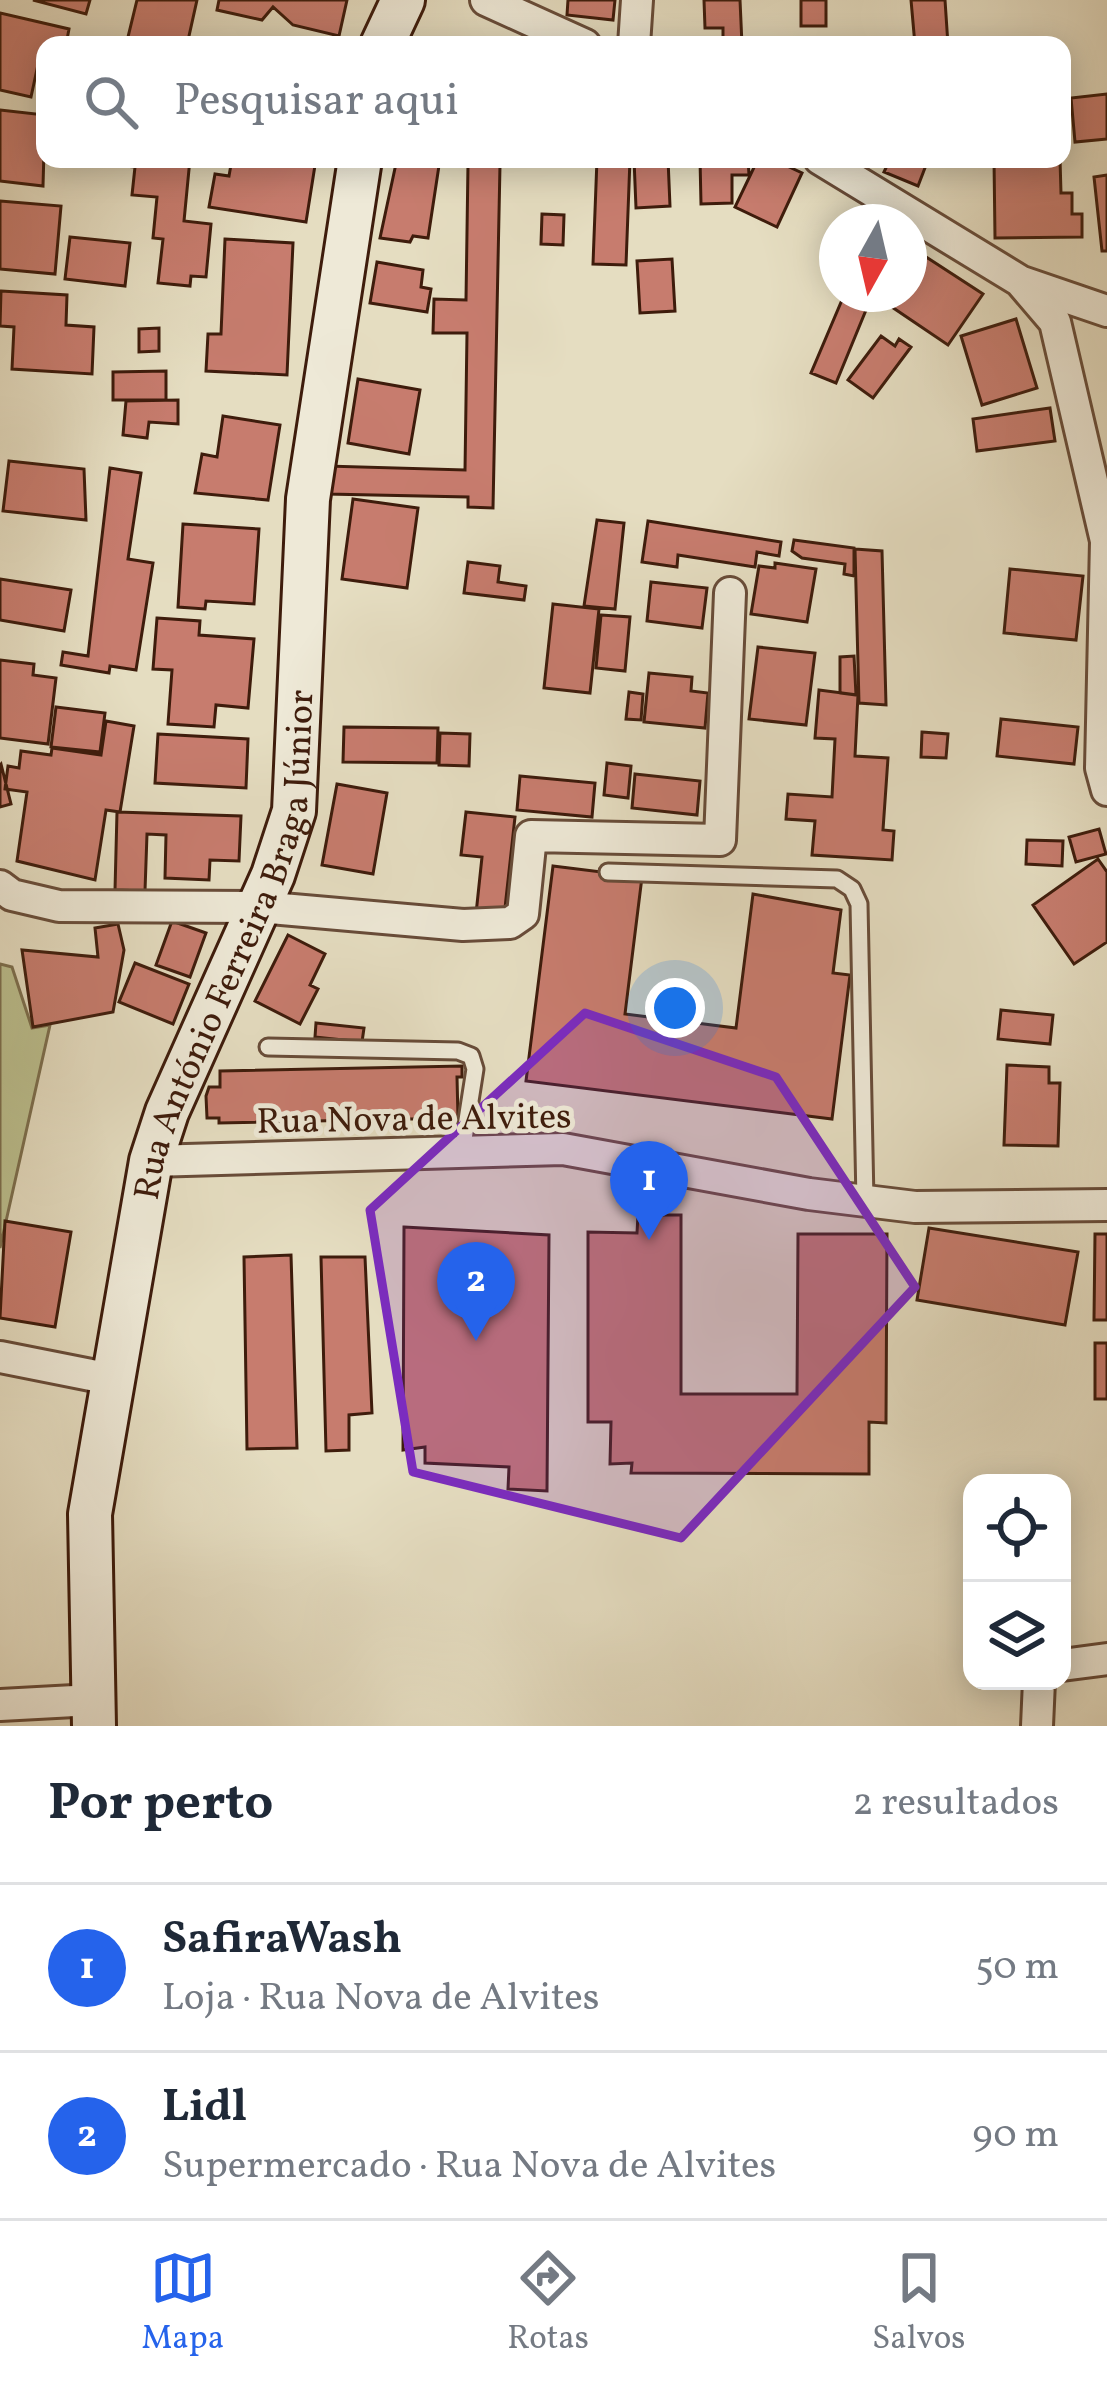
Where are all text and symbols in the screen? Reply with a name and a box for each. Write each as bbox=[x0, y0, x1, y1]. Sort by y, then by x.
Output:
search box bbox=[36, 36, 1071, 168]
icon: search bbox=[78, 69, 144, 135]
text: Pesquisar aqui bbox=[174, 71, 459, 134]
north arrow bbox=[819, 204, 927, 312]
street label: Rua António Ferreira Braga Júnior bbox=[124, 689, 328, 1204]
your location bbox=[645, 978, 705, 1038]
street label: Rua Nova de Alvites bbox=[256, 1093, 572, 1149]
pin: 1 bbox=[610, 1141, 688, 1240]
pin: 2 bbox=[437, 1242, 515, 1341]
map controls bbox=[963, 1474, 1071, 1690]
button: locate bbox=[963, 1474, 1071, 1582]
button: layers bbox=[963, 1582, 1071, 1690]
text: Por perto bbox=[48, 1769, 273, 1840]
text: 2 resultados bbox=[853, 1777, 1059, 1831]
text: SafiraWash bbox=[162, 1909, 402, 1972]
text: 1 bbox=[79, 1941, 95, 1995]
text: 50 m bbox=[975, 1941, 1059, 1995]
text: Loja · Rua Nova de Alvites bbox=[162, 1972, 600, 2026]
text: Lidl bbox=[162, 2077, 247, 2140]
text: 2 bbox=[77, 2109, 97, 2163]
text: 90 m bbox=[972, 2109, 1059, 2163]
text: Supermercado · Rua Nova de Alvites bbox=[162, 2140, 776, 2194]
tab: Mapa bbox=[142, 2245, 224, 2363]
tab: Rotas bbox=[507, 2245, 589, 2363]
tab: Salvos bbox=[872, 2245, 965, 2363]

